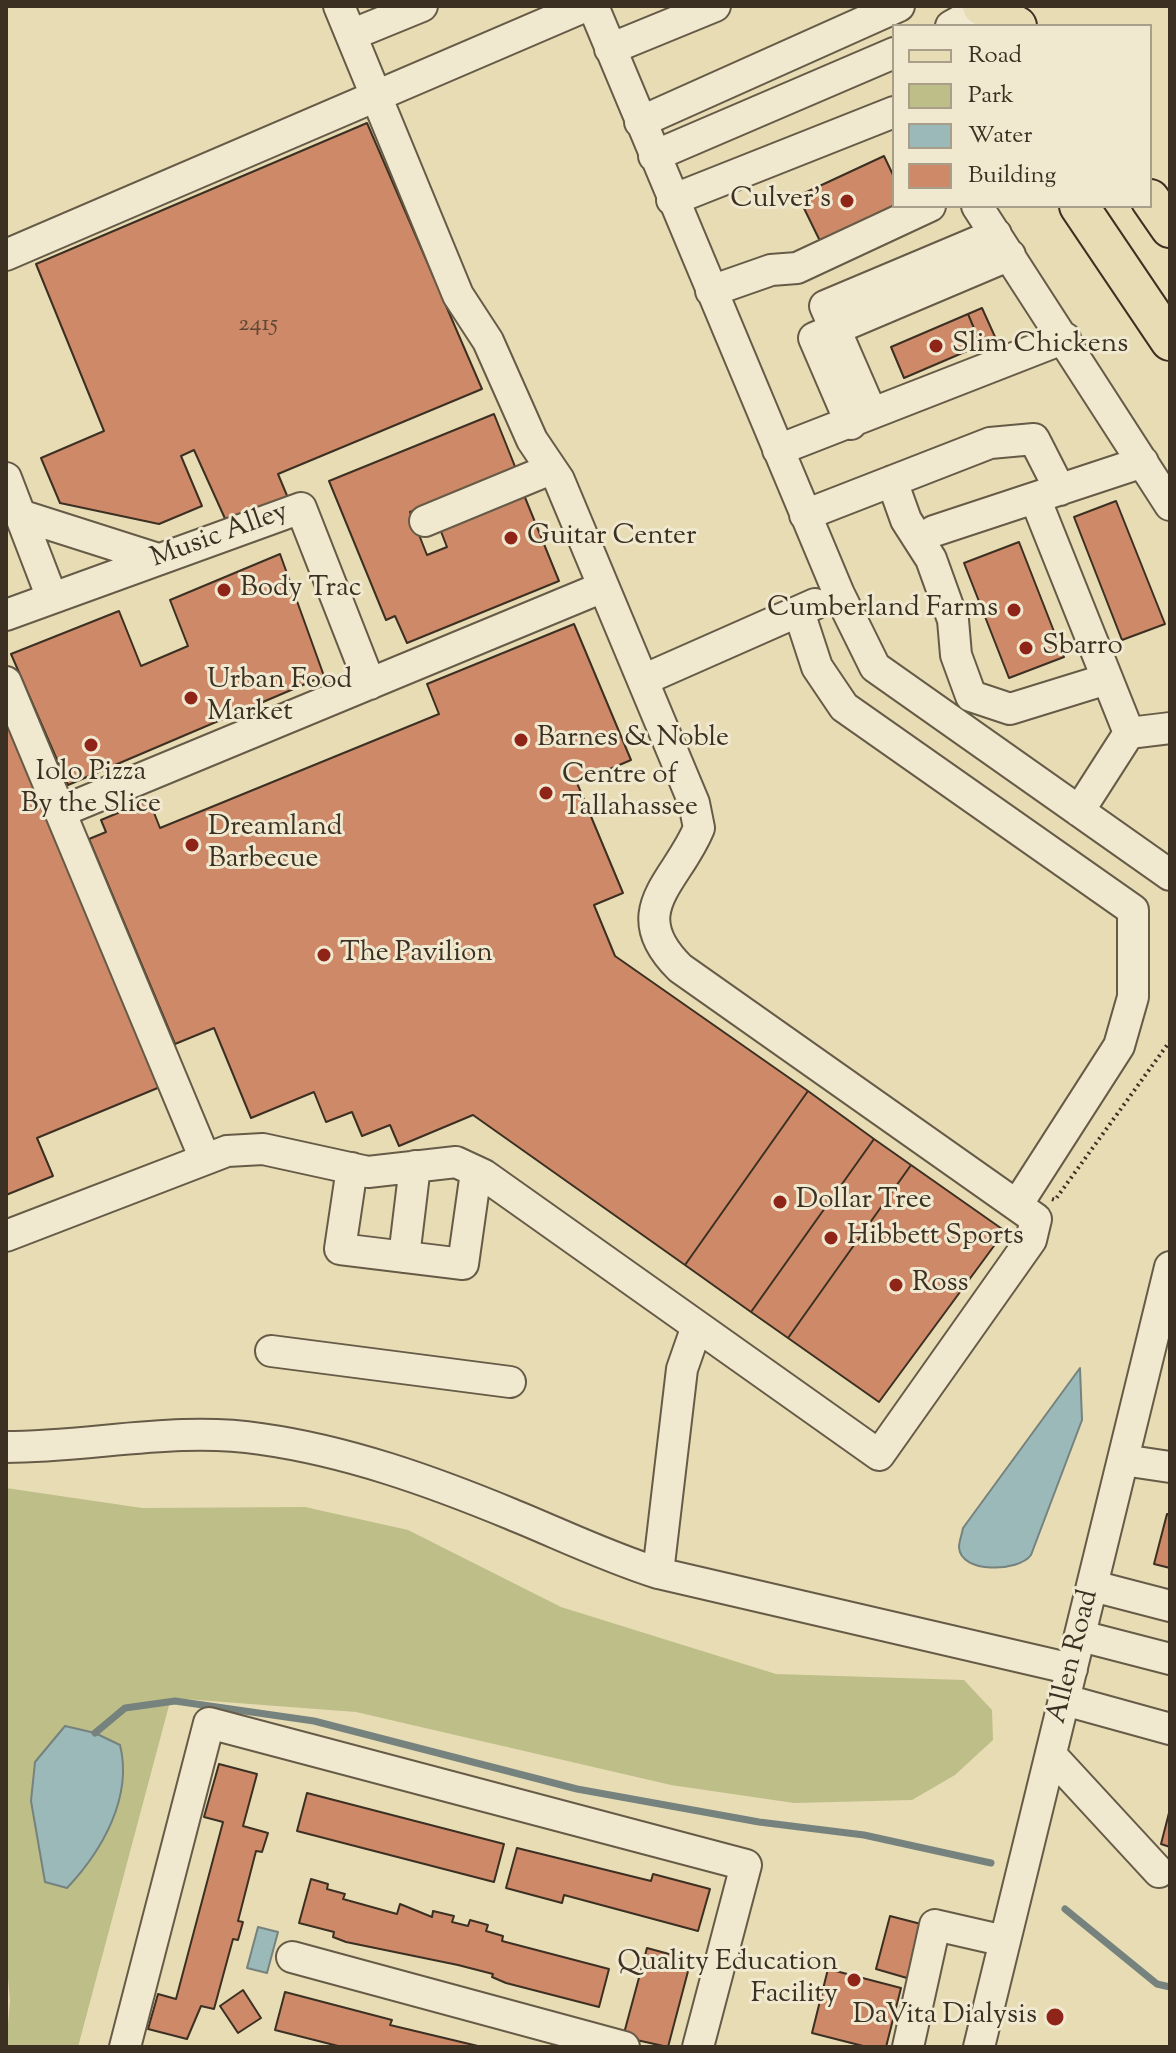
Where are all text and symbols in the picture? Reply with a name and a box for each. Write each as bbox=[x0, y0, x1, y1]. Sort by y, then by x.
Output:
legend bbox=[892, 24, 1152, 208]
text: Road bbox=[968, 39, 1022, 73]
text: Park bbox=[968, 79, 1014, 113]
text: Water bbox=[968, 119, 1032, 153]
text: Building bbox=[968, 159, 1056, 193]
place label: Culver's bbox=[730, 184, 831, 218]
marker: Culver's bbox=[838, 192, 856, 210]
house number: 2415 bbox=[238, 312, 278, 340]
place label: Slim Chickens bbox=[952, 329, 1128, 363]
marker: Slim Chickens bbox=[927, 337, 945, 355]
street label: Music Alley bbox=[147, 497, 293, 577]
place label: Guitar Center bbox=[527, 521, 697, 555]
marker: Guitar Center bbox=[502, 529, 520, 547]
place label: Body Trac bbox=[240, 573, 361, 607]
marker: Body Trac bbox=[215, 581, 233, 599]
place label: Cumberland Farms bbox=[767, 593, 998, 627]
marker: Cumberland Farms bbox=[1005, 601, 1023, 619]
place label: Sbarro bbox=[1042, 631, 1123, 665]
marker: Sbarro bbox=[1017, 639, 1035, 657]
place label: Urban Food Market bbox=[207, 665, 352, 731]
marker: Urban Food Market bbox=[182, 689, 200, 707]
place label: Barnes & Noble bbox=[537, 723, 729, 757]
marker: Barnes & Noble bbox=[512, 731, 530, 749]
marker: Iolo Pizza By the Slice bbox=[82, 736, 100, 754]
place label: Iolo Pizza By the Slice bbox=[21, 757, 161, 823]
place label: Centre of Tallahassee bbox=[562, 760, 698, 826]
marker: Centre of Tallahassee bbox=[537, 784, 555, 802]
place label: Dreamland Barbecue bbox=[208, 812, 343, 878]
marker: Dreamland Barbecue bbox=[183, 836, 201, 854]
place label: The Pavilion bbox=[340, 938, 493, 972]
marker: The Pavilion bbox=[315, 946, 333, 964]
place label: Dollar Tree bbox=[796, 1185, 932, 1219]
marker: Dollar Tree bbox=[771, 1193, 789, 1211]
place label: Hibbett Sports bbox=[847, 1221, 1024, 1255]
marker: Hibbett Sports bbox=[822, 1229, 840, 1247]
place label: Ross bbox=[912, 1268, 969, 1302]
marker: Ross bbox=[887, 1276, 905, 1294]
street label: Allen Road bbox=[1042, 1587, 1108, 1727]
place label: Quality Education Facility bbox=[617, 1947, 838, 2013]
marker: Quality Education Facility bbox=[845, 1971, 863, 1989]
place label: DaVita Dialysis bbox=[853, 2000, 1037, 2034]
marker: DaVita Dialysis bbox=[1044, 2006, 1066, 2028]

